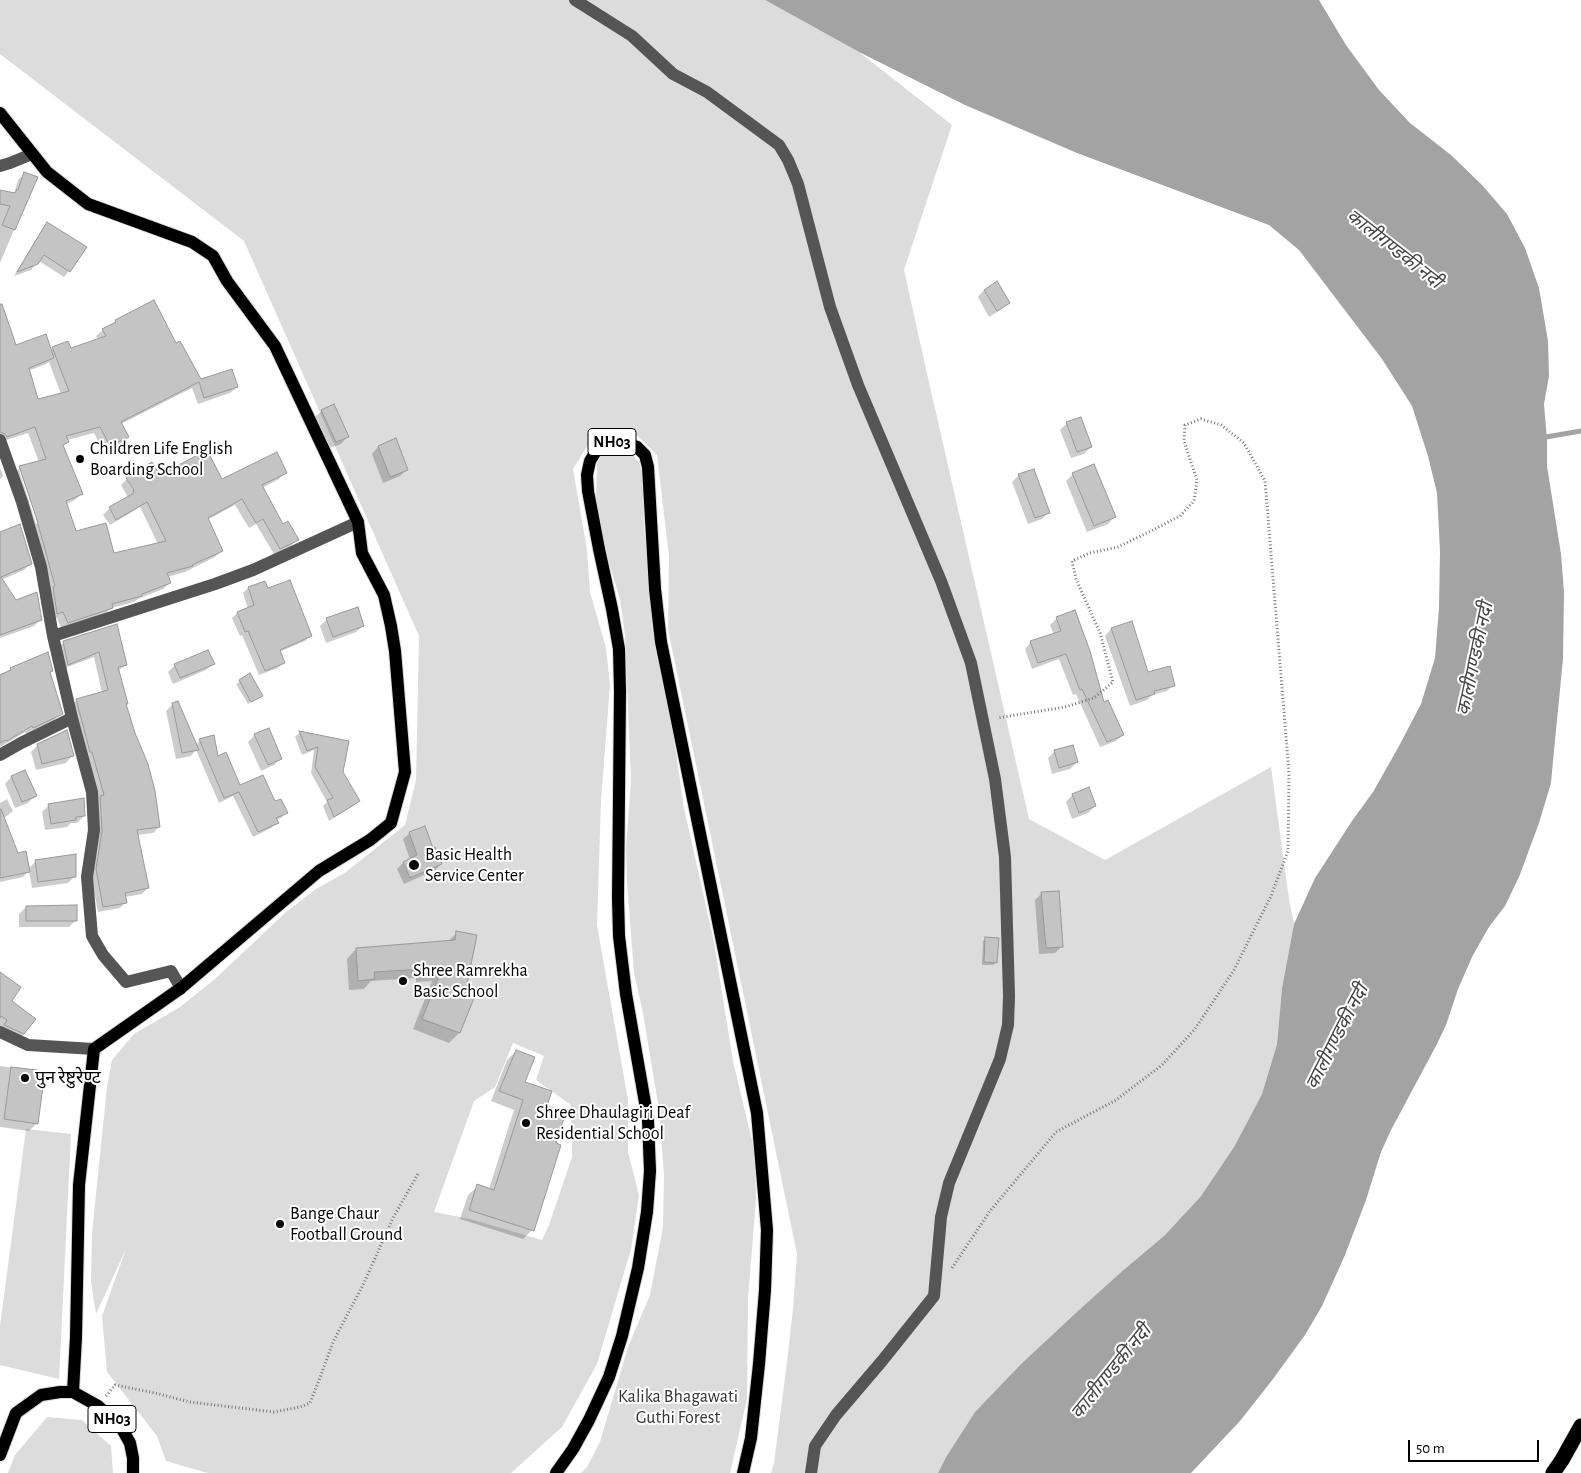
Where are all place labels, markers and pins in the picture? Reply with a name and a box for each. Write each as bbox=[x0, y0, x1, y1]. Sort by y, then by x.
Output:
place label: Children Life English Boarding School bbox=[90, 438, 233, 480]
marker: Children Life English Boarding School bbox=[74, 453, 86, 465]
place label: Basic Health Service Center bbox=[425, 844, 524, 886]
marker: Basic Health Service Center bbox=[407, 858, 421, 872]
place label: Shree Ramrekha Basic School bbox=[413, 960, 528, 1002]
marker: Shree Ramrekha Basic School bbox=[397, 975, 409, 987]
place label: पुन रेष्टुरेण्ट bbox=[35, 1067, 101, 1089]
marker: पुन रेष्टुरेण्ट bbox=[19, 1072, 31, 1084]
place label: Shree Dhaulagiri Deaf Residential School bbox=[536, 1102, 690, 1144]
marker: Shree Dhaulagiri Deaf Residential School bbox=[520, 1117, 532, 1129]
place label: Bange Chaur Football Ground bbox=[290, 1203, 403, 1246]
marker: Bange Chaur Football Ground bbox=[274, 1218, 286, 1230]

